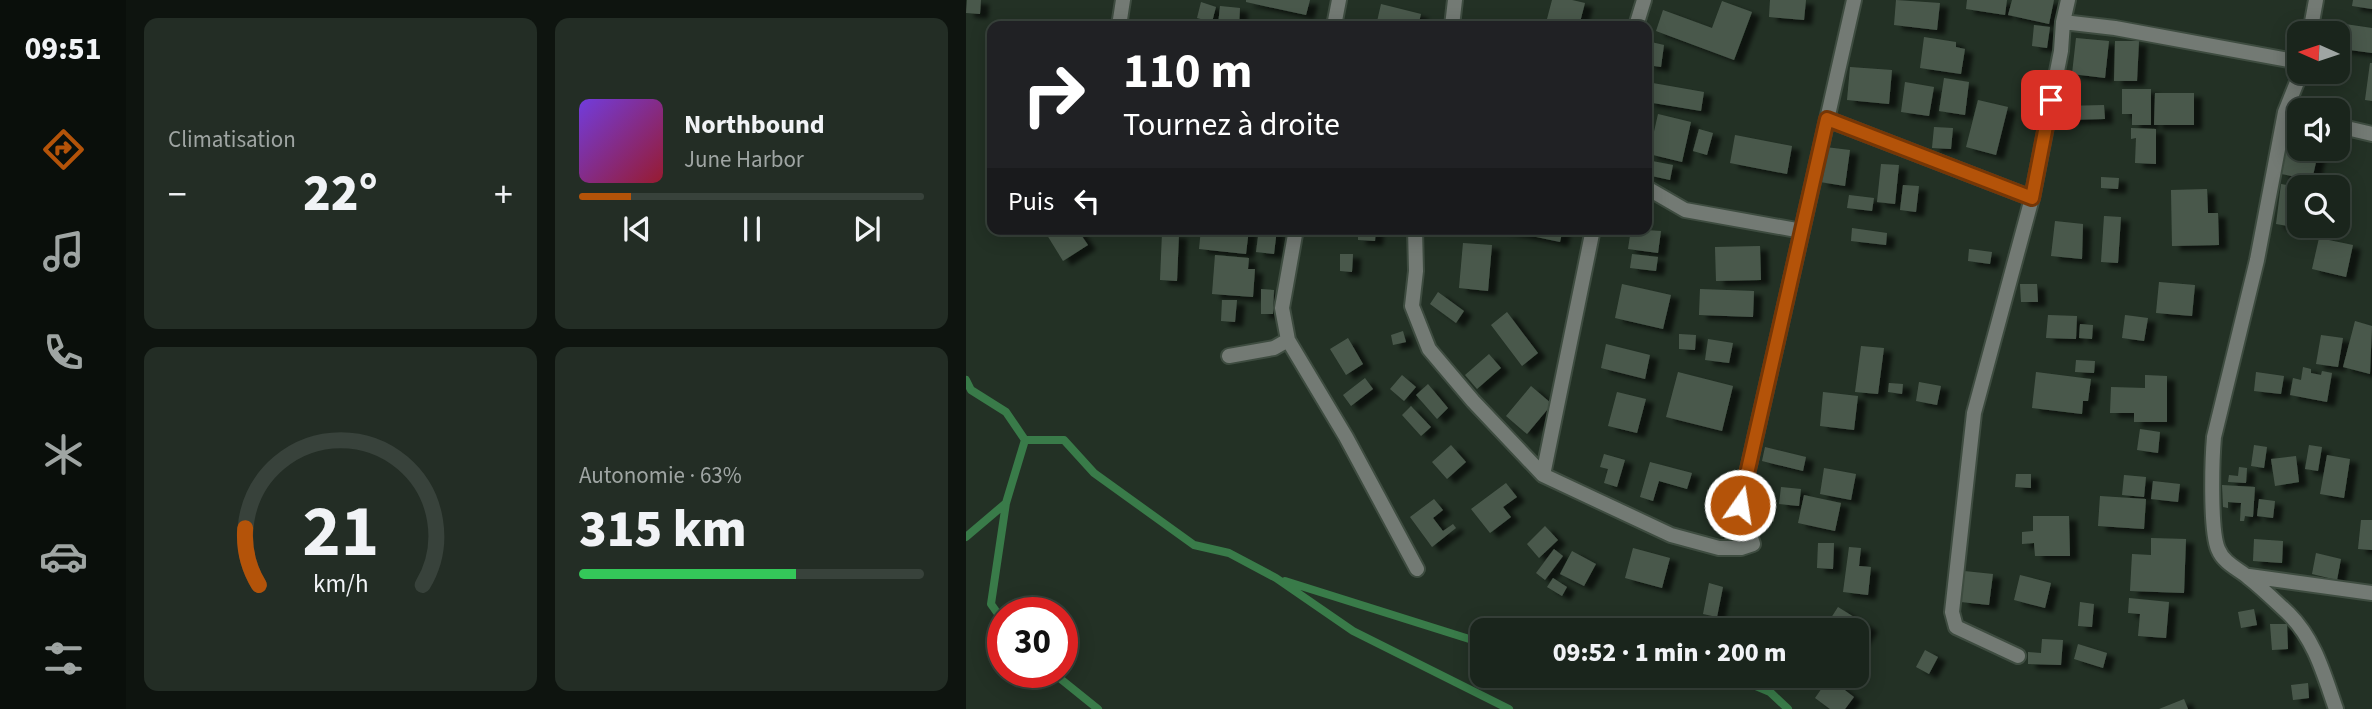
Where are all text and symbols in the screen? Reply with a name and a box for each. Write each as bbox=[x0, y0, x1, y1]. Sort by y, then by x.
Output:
north arrow bbox=[2287, 21, 2350, 84]
map controls bbox=[2287, 21, 2350, 238]
text: 09:51 bbox=[24, 26, 102, 72]
text: 110 m bbox=[1123, 37, 1252, 107]
icon: right bbox=[1008, 49, 1099, 140]
pin bbox=[2021, 70, 2081, 130]
icon: arrive bbox=[2032, 81, 2070, 119]
button: sound bbox=[2287, 98, 2350, 161]
text: Tournez à droite bbox=[1123, 102, 1340, 148]
text: Northbound bbox=[684, 106, 825, 143]
text: Climatisation bbox=[168, 123, 296, 156]
icon: directions bbox=[39, 125, 88, 174]
text: June Harbor bbox=[684, 143, 804, 176]
text: 22° bbox=[303, 157, 378, 231]
text: − bbox=[168, 168, 187, 222]
text: + bbox=[494, 168, 513, 222]
button: search bbox=[2287, 175, 2350, 238]
icon: left bbox=[1068, 182, 1106, 220]
text: Puis bbox=[1008, 183, 1054, 220]
icon: previous bbox=[618, 210, 656, 248]
icon: pause bbox=[733, 210, 771, 248]
icon: next bbox=[848, 210, 886, 248]
icon: music bbox=[39, 227, 88, 276]
icon: phone bbox=[39, 328, 88, 377]
icon: climate bbox=[39, 430, 88, 479]
text: Autonomie · 63% bbox=[579, 459, 742, 492]
position arrow bbox=[1703, 468, 1777, 542]
text: 21 bbox=[302, 480, 379, 584]
text: 315 km bbox=[579, 493, 747, 567]
icon: car bbox=[39, 532, 88, 581]
text: km/h bbox=[313, 566, 368, 602]
speed limit sign: 30 bbox=[987, 597, 1078, 688]
icon: filters bbox=[39, 634, 88, 683]
text: 09:52 · 1 min · 200 m bbox=[1553, 634, 1786, 671]

